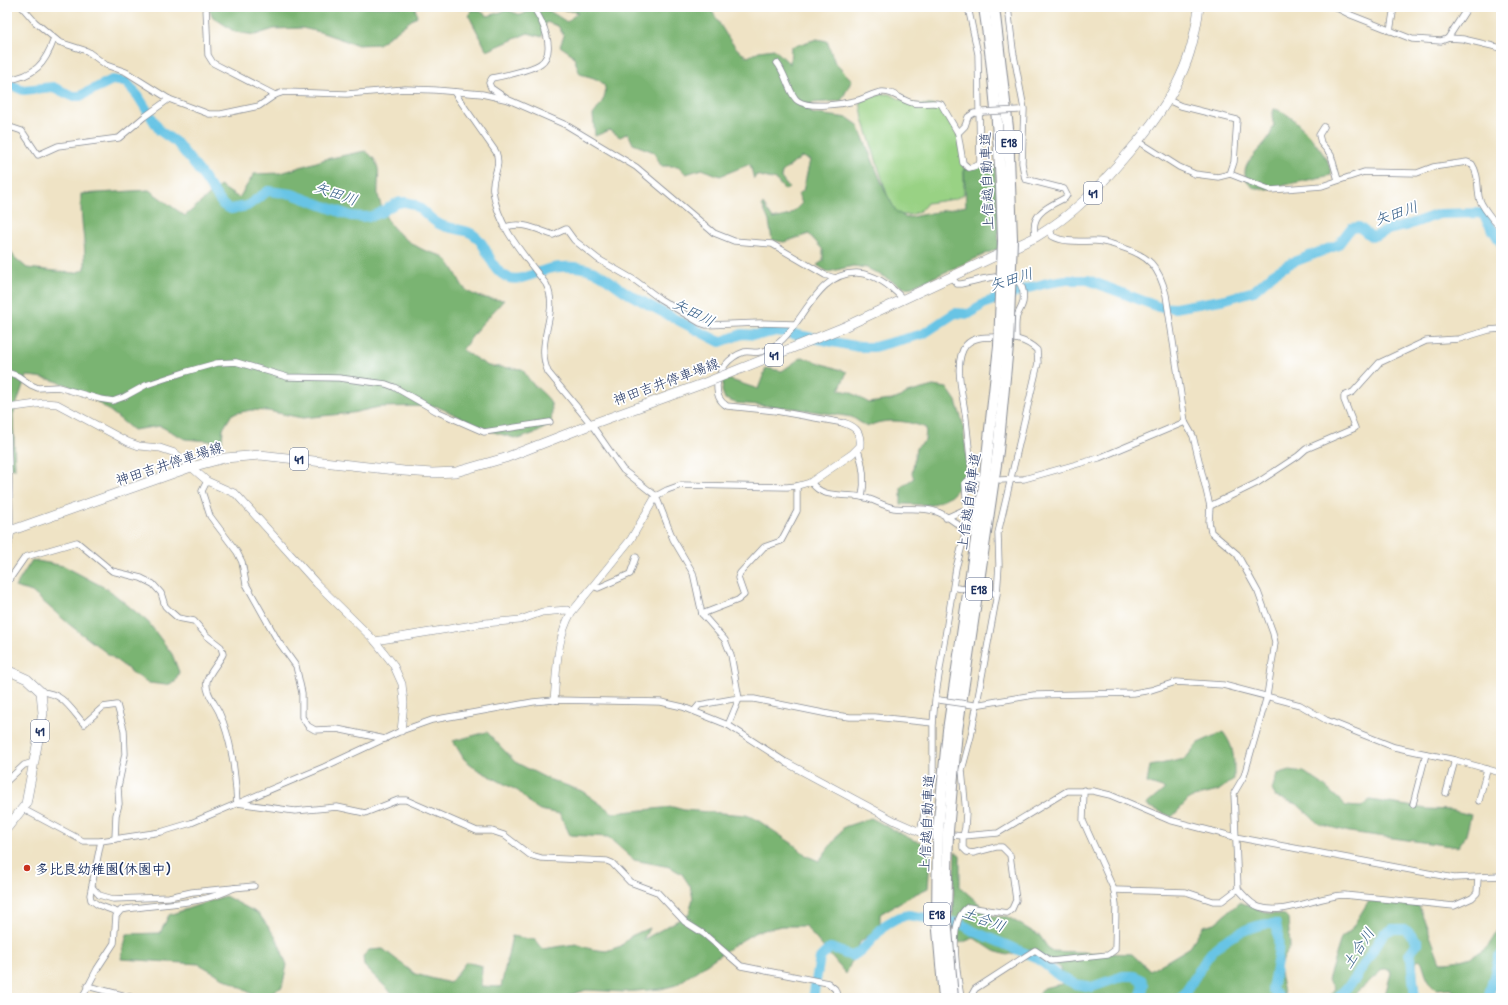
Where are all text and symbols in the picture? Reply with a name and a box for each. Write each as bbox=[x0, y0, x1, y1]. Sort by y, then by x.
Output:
road number: E18 bbox=[996, 131, 1022, 153]
street label: 上信越自動車道 bbox=[975, 132, 997, 230]
water label: 矢田川 bbox=[311, 176, 361, 210]
road number: 41 bbox=[1084, 182, 1102, 204]
water label: 矢田川 bbox=[1371, 196, 1421, 230]
water label: 矢田川 bbox=[986, 262, 1036, 296]
water label: 矢田川 bbox=[669, 292, 719, 332]
road number: 41 bbox=[765, 344, 783, 366]
street label: 神田吉井停車場線 bbox=[610, 353, 722, 409]
street label: 神田吉井停車場線 bbox=[113, 437, 225, 489]
road number: 41 bbox=[290, 448, 308, 470]
street label: 上信越自動車道 bbox=[952, 451, 984, 551]
road number: E18 bbox=[966, 578, 992, 600]
road number: 41 bbox=[31, 720, 49, 742]
street label: 上信越自動車道 bbox=[914, 774, 938, 872]
place label: 多比良幼稚園(休園中) bbox=[35, 859, 171, 878]
marker: 多比良幼稚園(休園中) bbox=[22, 863, 32, 873]
water label: 土合川 bbox=[959, 901, 1009, 937]
road number: E18 bbox=[924, 903, 950, 925]
water label: 土合川 bbox=[1337, 923, 1379, 973]

